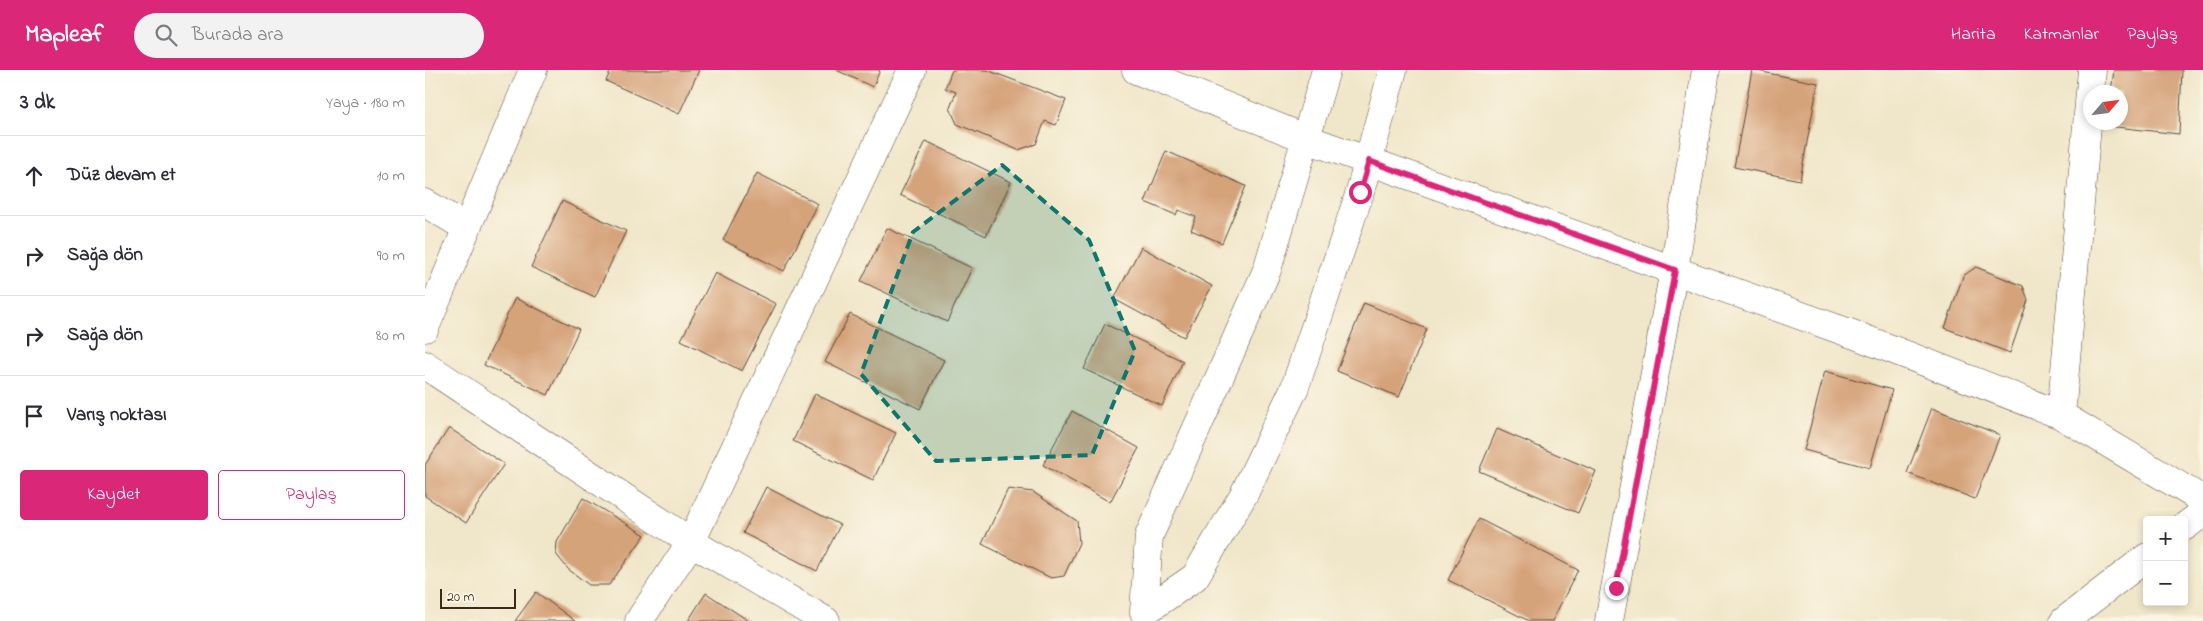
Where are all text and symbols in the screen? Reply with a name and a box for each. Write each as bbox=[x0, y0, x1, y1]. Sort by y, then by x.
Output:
search box bbox=[134, 13, 484, 58]
text: Mapleaf bbox=[25, 18, 104, 53]
icon: search bbox=[152, 21, 180, 49]
text: Burada ara bbox=[192, 22, 284, 49]
text: Harita bbox=[1951, 22, 1996, 48]
text: Katmanlar bbox=[2024, 22, 2099, 48]
text: Paylaş bbox=[2127, 22, 2178, 48]
north arrow bbox=[2083, 85, 2128, 130]
text: 3 dk bbox=[20, 88, 55, 118]
text: Yaya · 180 m bbox=[326, 91, 405, 115]
icon: ahead bbox=[20, 162, 48, 190]
text: Düz devam et bbox=[67, 162, 176, 189]
text: 10 m bbox=[377, 164, 405, 188]
route start bbox=[1349, 181, 1372, 204]
icon: right bbox=[20, 242, 48, 270]
text: Sağa dön bbox=[67, 242, 143, 269]
text: 90 m bbox=[377, 244, 405, 268]
icon: right bbox=[20, 322, 48, 350]
text: Sağa dön bbox=[67, 322, 143, 349]
text: 80 m bbox=[376, 324, 405, 348]
icon: arrive bbox=[20, 402, 48, 430]
text: Varış noktası bbox=[67, 402, 167, 429]
button: Kaydet bbox=[20, 470, 208, 520]
button: Paylaş bbox=[218, 470, 405, 520]
map controls bbox=[2143, 516, 2188, 606]
button: + bbox=[2143, 516, 2188, 561]
button: − bbox=[2143, 561, 2188, 606]
route end bbox=[1605, 577, 1628, 600]
scale bar bbox=[440, 586, 516, 609]
text: 20 m bbox=[447, 587, 474, 608]

